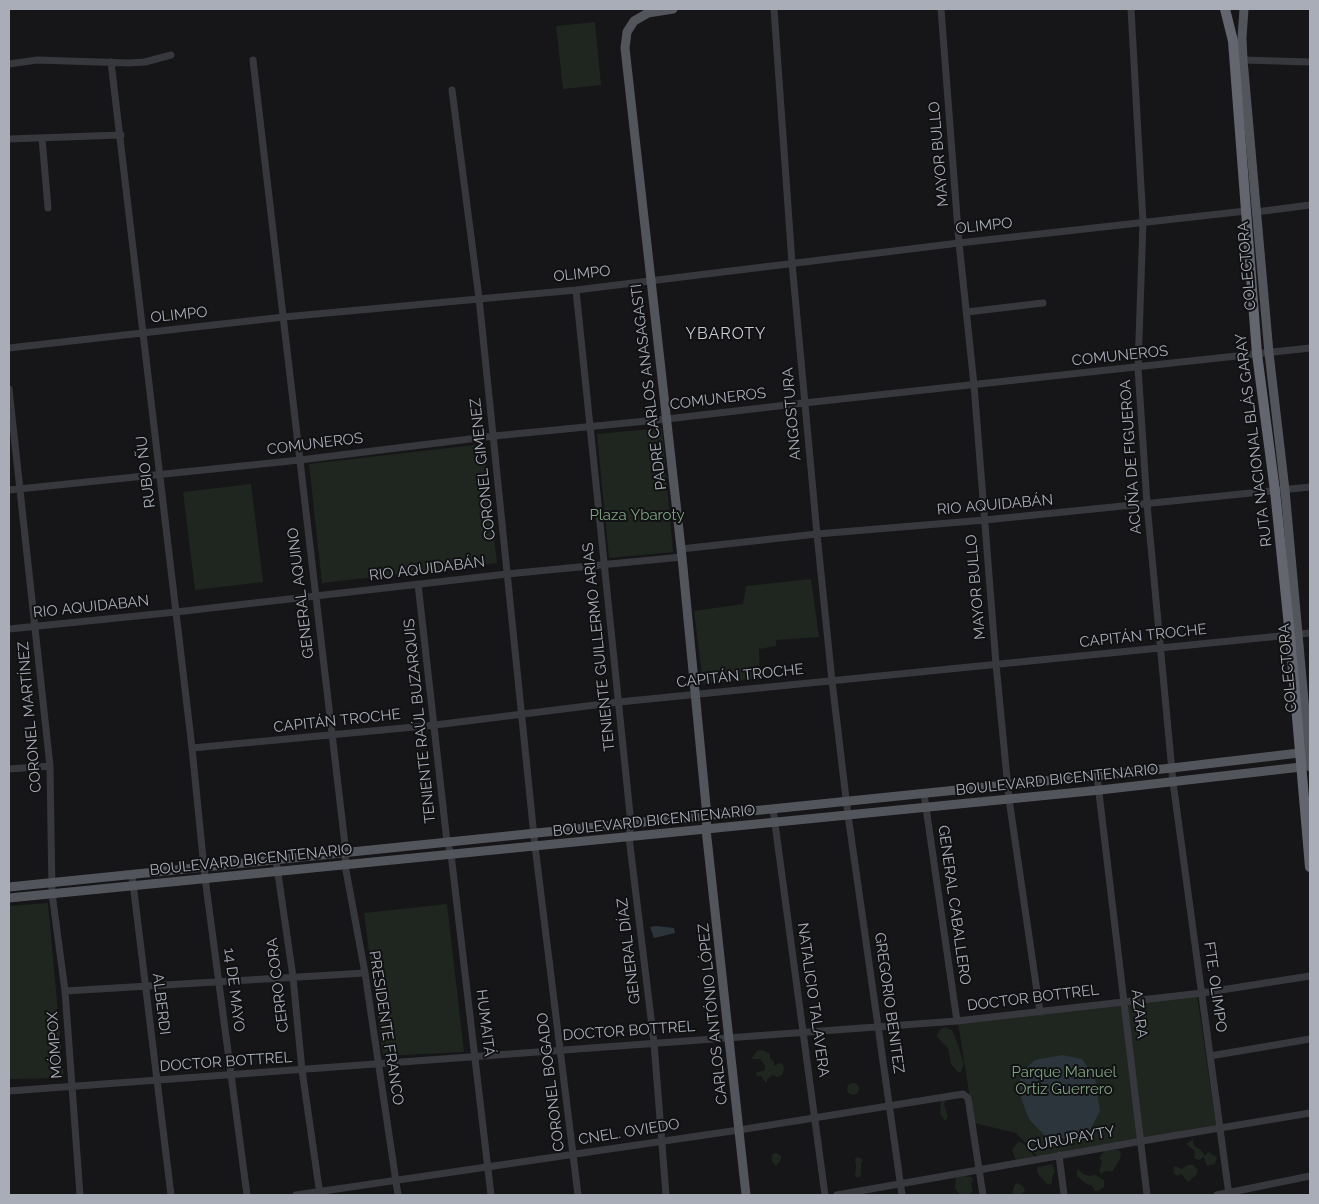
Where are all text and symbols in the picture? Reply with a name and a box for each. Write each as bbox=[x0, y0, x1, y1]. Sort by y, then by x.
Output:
street label: MAYOR BULLO bbox=[925, 101, 953, 207]
street label: OLIMPO bbox=[954, 214, 1014, 238]
street label: COLECTORA bbox=[1234, 221, 1260, 311]
street label: OLIMPO bbox=[552, 262, 612, 286]
street label: PADRE CARLOS ANASAGASTI bbox=[627, 283, 671, 491]
street label: OLIMPO bbox=[149, 303, 209, 327]
district label: YBAROTY bbox=[685, 324, 767, 344]
street label: RUTA NACIONAL BLÁS GARAY bbox=[1232, 332, 1276, 548]
street label: COMUNEROS bbox=[1071, 342, 1169, 370]
street label: ANGOSTURA bbox=[779, 367, 805, 461]
street label: ACUÑA DE FIGUEROA bbox=[1117, 379, 1145, 535]
street label: COMUNEROS bbox=[669, 384, 767, 414]
street label: CORONEL GIMENEZ bbox=[467, 397, 499, 541]
street label: COMUNEROS bbox=[266, 429, 364, 459]
street label: RUBIO ÑU bbox=[133, 435, 159, 509]
street label: RIO AQUIDABÁN bbox=[936, 491, 1054, 519]
park label: Plaza Ybaroty bbox=[589, 506, 685, 524]
street label: GENERAL AQUINO bbox=[284, 526, 318, 660]
street label: MAYOR BULLO bbox=[962, 534, 990, 640]
street label: TENIENTE GUILLERMO ARIAS bbox=[579, 542, 619, 752]
street label: RIO AQUIDABÁN bbox=[368, 553, 486, 585]
street label: RIO AQUIDABAN bbox=[32, 592, 150, 622]
street label: TENIENTE RAÚL BUZARQUIS bbox=[400, 618, 440, 824]
street label: CAPITÁN TROCHE bbox=[1079, 620, 1207, 652]
street label: COLECTORA bbox=[1275, 623, 1301, 713]
street label: CORONEL MARTÍNEZ bbox=[14, 641, 46, 793]
street label: CAPITÁN TROCHE bbox=[676, 660, 804, 692]
street label: CAPITÁN TROCHE bbox=[273, 705, 401, 737]
street label: BOULEVARD BICENTENARIO bbox=[955, 760, 1159, 800]
street label: BOULEVARD BICENTENARIO bbox=[552, 801, 756, 841]
street label: GENERAL CABALLERO bbox=[934, 824, 974, 986]
street label: BOULEVARD BICENTENARIO bbox=[149, 840, 353, 880]
street label: GENERAL DÍAZ bbox=[614, 897, 644, 1005]
street label: NATALICIO TALAVERA bbox=[793, 921, 833, 1079]
street label: CARLOS ANTÓNIO LÓPEZ bbox=[695, 922, 731, 1106]
street label: GREGORIO BENITEZ bbox=[870, 931, 908, 1075]
street label: CERRO CORA bbox=[263, 937, 293, 1033]
street label: FTE. OLIMPO bbox=[1200, 941, 1230, 1033]
street label: 14 DE MAYO bbox=[220, 947, 248, 1033]
street label: PRESIDENTE FRANCO bbox=[365, 949, 407, 1107]
street label: ALBERDI bbox=[148, 972, 174, 1036]
street label: DOCTOR BOTTREL bbox=[966, 981, 1100, 1015]
street label: HUMAITÁ bbox=[472, 988, 498, 1058]
street label: AZARA bbox=[1127, 988, 1151, 1040]
street label: MÓMPOX bbox=[44, 1011, 66, 1079]
street label: CORONEL BOGADO bbox=[534, 1011, 568, 1153]
street label: DOCTOR BOTTREL bbox=[562, 1017, 696, 1045]
street label: DOCTOR BOTTREL bbox=[159, 1048, 293, 1076]
park label: Parque Manuel Ortiz Guerrero bbox=[1011, 1063, 1117, 1098]
street label: CNEL. OVIEDO bbox=[577, 1115, 681, 1149]
street label: CURUPAYTY bbox=[1026, 1122, 1116, 1156]

